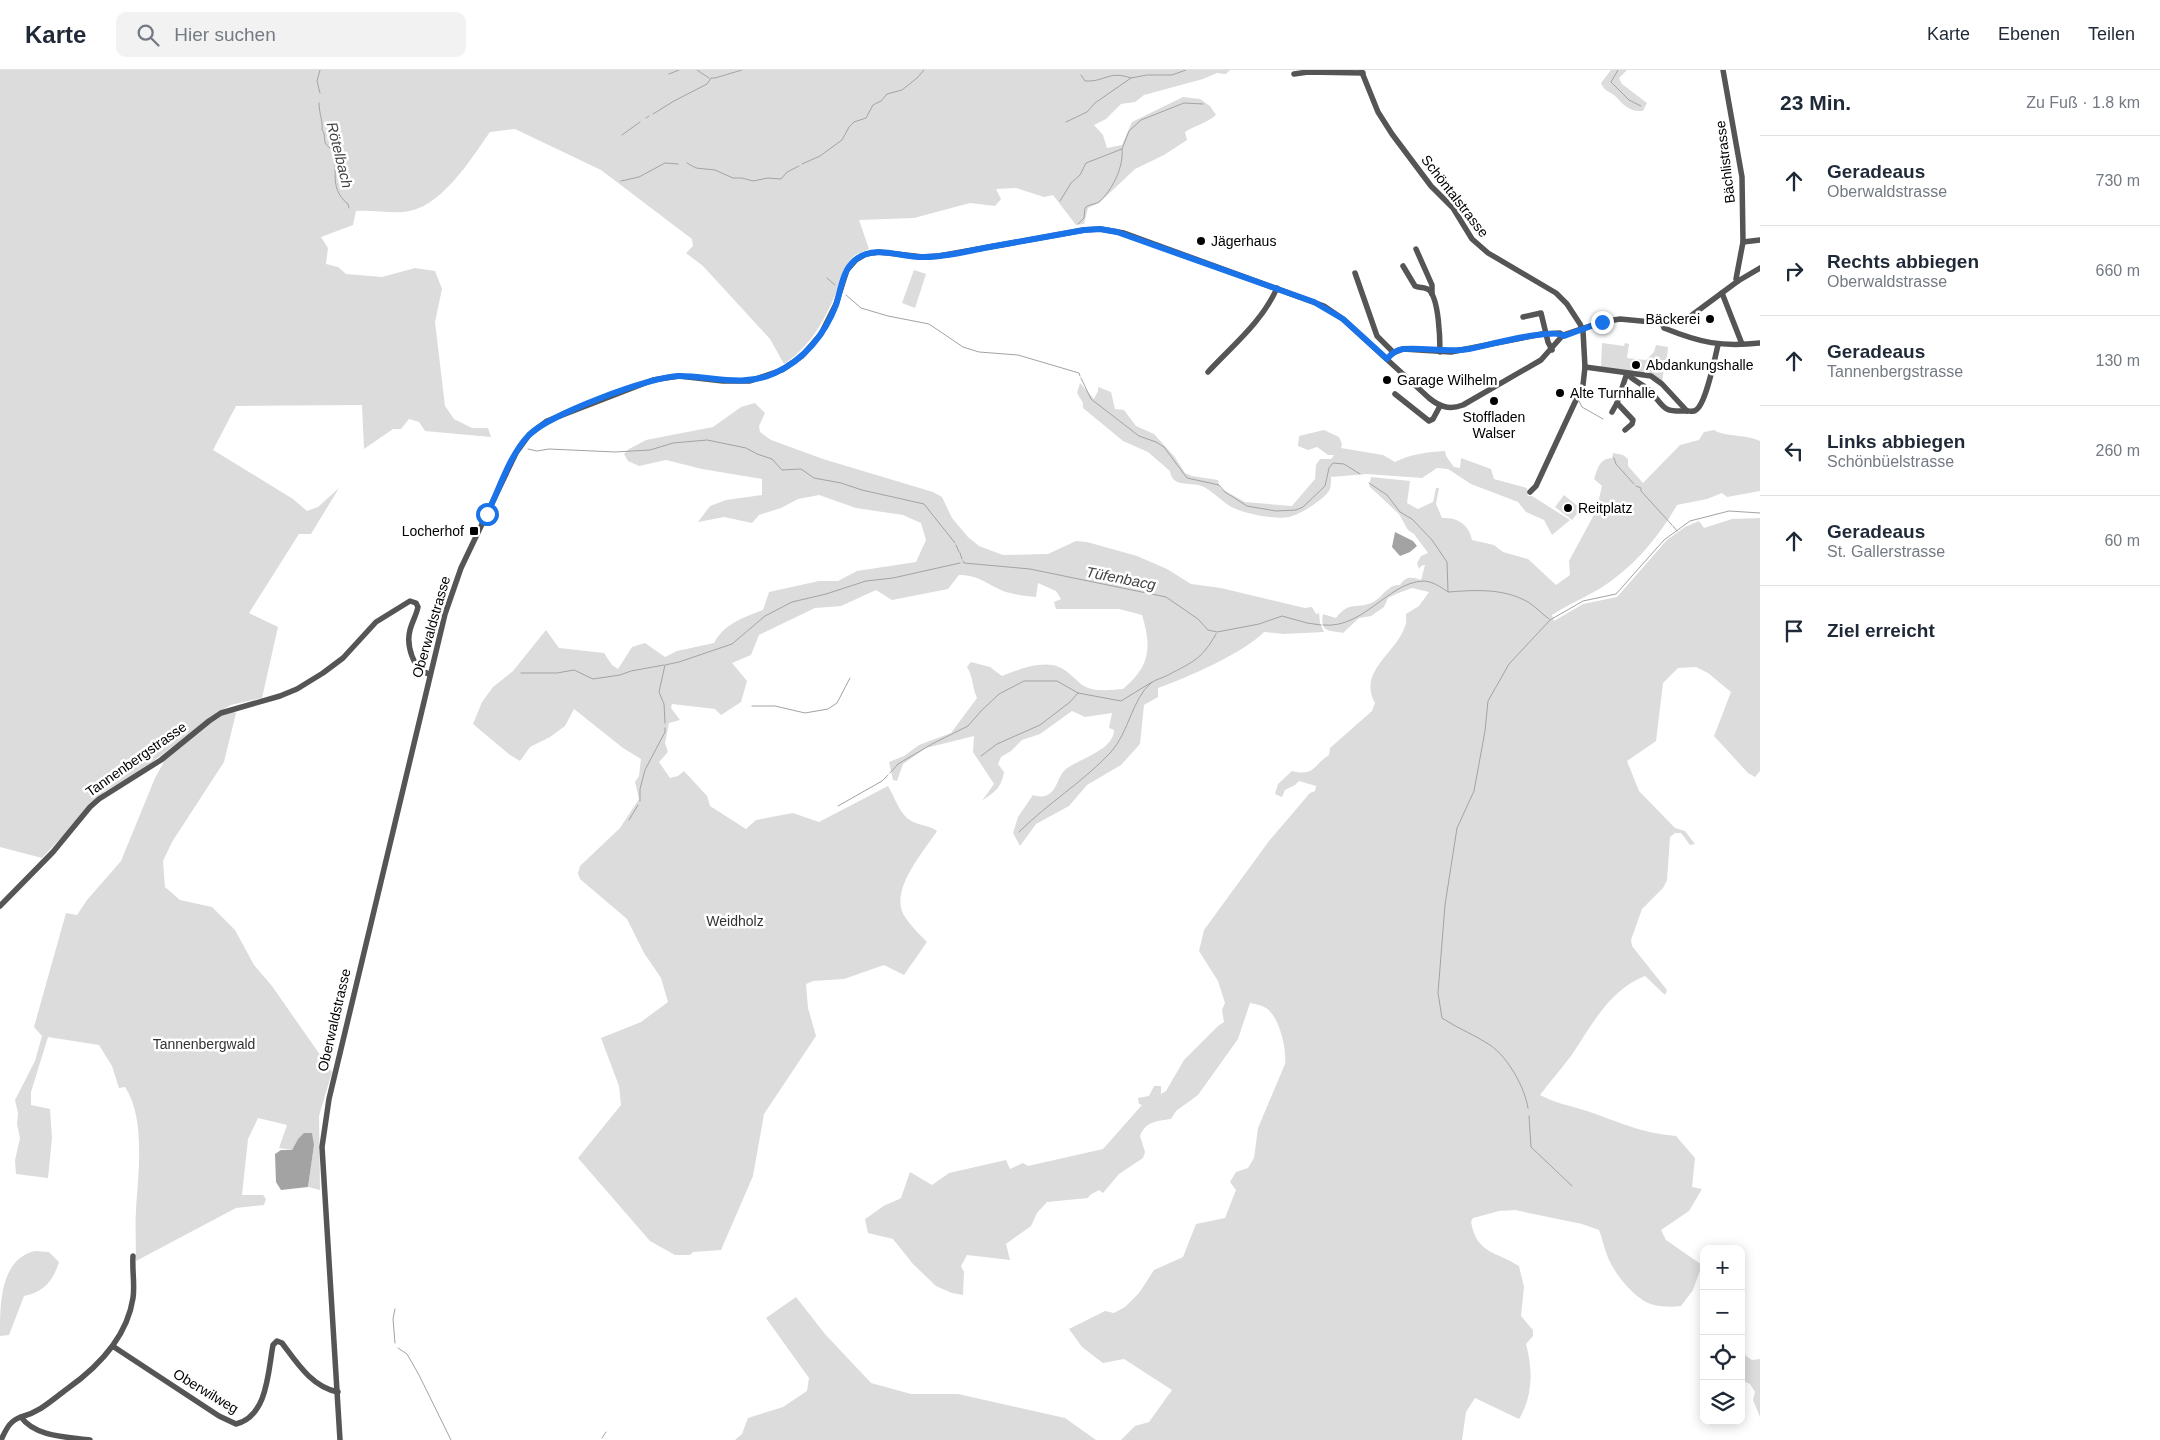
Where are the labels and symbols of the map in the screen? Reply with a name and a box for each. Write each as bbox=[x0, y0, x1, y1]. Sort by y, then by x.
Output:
water label: Rötelbach bbox=[324, 120, 356, 190]
street label: Bächlistrasse bbox=[1712, 120, 1738, 204]
street label: Schöntalstrasse bbox=[1418, 152, 1492, 240]
place label: Jägerhaus bbox=[1211, 233, 1276, 249]
marker: Jägerhaus bbox=[1195, 235, 1207, 247]
route end bbox=[1591, 311, 1614, 334]
place label: Bäckerei bbox=[1646, 311, 1700, 327]
marker: Bäckerei bbox=[1704, 313, 1716, 325]
place label: Abdankungshalle bbox=[1646, 357, 1754, 373]
marker: Abdankungshalle bbox=[1630, 359, 1642, 371]
place label: Garage Wilhelm bbox=[1397, 372, 1497, 388]
marker: Garage Wilhelm bbox=[1381, 374, 1393, 386]
place label: Alte Turnhalle bbox=[1570, 385, 1656, 401]
marker: Alte Turnhalle bbox=[1554, 387, 1566, 399]
marker: Stoffladen Walser bbox=[1488, 395, 1500, 407]
place label: Stoffladen Walser bbox=[1463, 409, 1525, 441]
place label: Reitplatz bbox=[1578, 500, 1632, 516]
marker: Reitplatz bbox=[1562, 502, 1574, 514]
route start bbox=[476, 503, 499, 526]
place label: Locherhof bbox=[402, 523, 464, 539]
marker: Locherhof bbox=[468, 525, 480, 537]
water label: Tüfenbacg bbox=[1085, 563, 1158, 593]
street label: Oberwaldstrasse bbox=[409, 574, 453, 680]
street label: Tannenbergstrasse bbox=[83, 718, 190, 800]
park label: Weidholz bbox=[706, 913, 764, 929]
street label: Oberwaldstrasse bbox=[314, 967, 354, 1073]
park label: Tannenbergwald bbox=[153, 1036, 255, 1052]
street label: Oberwilweg bbox=[171, 1365, 241, 1417]

